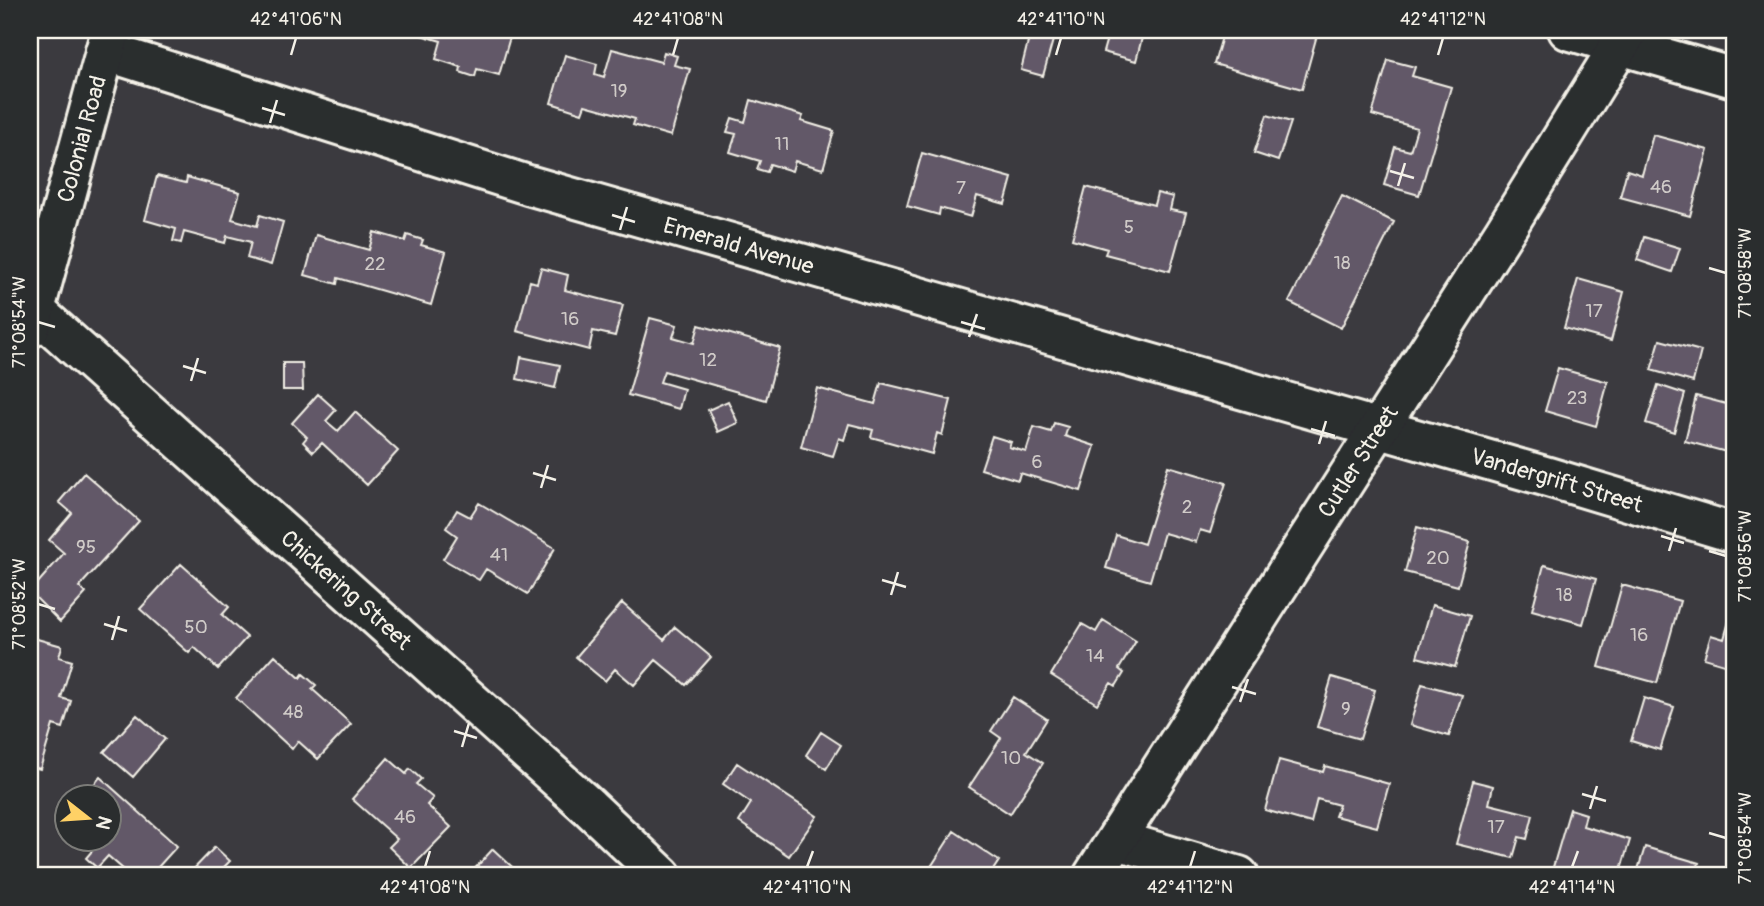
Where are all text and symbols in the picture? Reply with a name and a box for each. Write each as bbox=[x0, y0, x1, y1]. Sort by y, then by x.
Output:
text: 42°41'06"N bbox=[250, 8, 342, 31]
text: 42°41'08"N bbox=[633, 8, 723, 31]
text: 42°41'10"N bbox=[1017, 8, 1105, 31]
text: 42°41'12"N bbox=[1400, 8, 1486, 31]
street label: Colonial Road bbox=[51, 72, 113, 206]
house number: 19 bbox=[610, 79, 628, 103]
house number: 11 bbox=[775, 132, 789, 156]
house number: 46 bbox=[1650, 175, 1672, 199]
house number: 7 bbox=[956, 176, 966, 200]
street label: Emerald Avenue bbox=[660, 211, 818, 281]
house number: 5 bbox=[1124, 215, 1134, 239]
text: 71°08'58"W bbox=[1734, 228, 1757, 318]
house number: 18 bbox=[1333, 251, 1351, 275]
house number: 22 bbox=[364, 252, 386, 276]
text: 71°08'54"W bbox=[8, 276, 31, 368]
house number: 17 bbox=[1585, 299, 1603, 323]
house number: 16 bbox=[561, 307, 579, 331]
house number: 12 bbox=[699, 348, 717, 372]
house number: 23 bbox=[1567, 386, 1587, 410]
street label: Cutler Street bbox=[1312, 399, 1405, 523]
street label: Vandergrift Street bbox=[1467, 442, 1647, 520]
house number: 6 bbox=[1031, 450, 1043, 474]
house number: 2 bbox=[1182, 495, 1192, 519]
text: 71°08'56"W bbox=[1734, 510, 1757, 602]
street label: Chickering Street bbox=[275, 524, 418, 657]
house number: 95 bbox=[76, 535, 96, 559]
house number: 41 bbox=[490, 543, 508, 567]
house number: 20 bbox=[1426, 546, 1450, 570]
text: 71°08'52"W bbox=[8, 558, 31, 650]
house number: 18 bbox=[1555, 583, 1573, 607]
house number: 50 bbox=[184, 615, 208, 639]
house number: 16 bbox=[1630, 623, 1648, 647]
house number: 14 bbox=[1086, 644, 1104, 668]
house number: 9 bbox=[1341, 697, 1351, 721]
house number: 48 bbox=[283, 700, 303, 724]
house number: 10 bbox=[1001, 746, 1021, 770]
north arrow bbox=[52, 783, 122, 853]
text: 71°08'54"W bbox=[1734, 792, 1757, 884]
house number: 46 bbox=[394, 805, 416, 829]
text: N bbox=[90, 813, 117, 832]
house number: 17 bbox=[1487, 815, 1505, 839]
text: 42°41'08"N bbox=[380, 876, 470, 899]
text: 42°41'10"N bbox=[763, 876, 851, 899]
text: 42°41'12"N bbox=[1147, 876, 1233, 899]
text: 42°41'14"N bbox=[1529, 876, 1615, 899]

